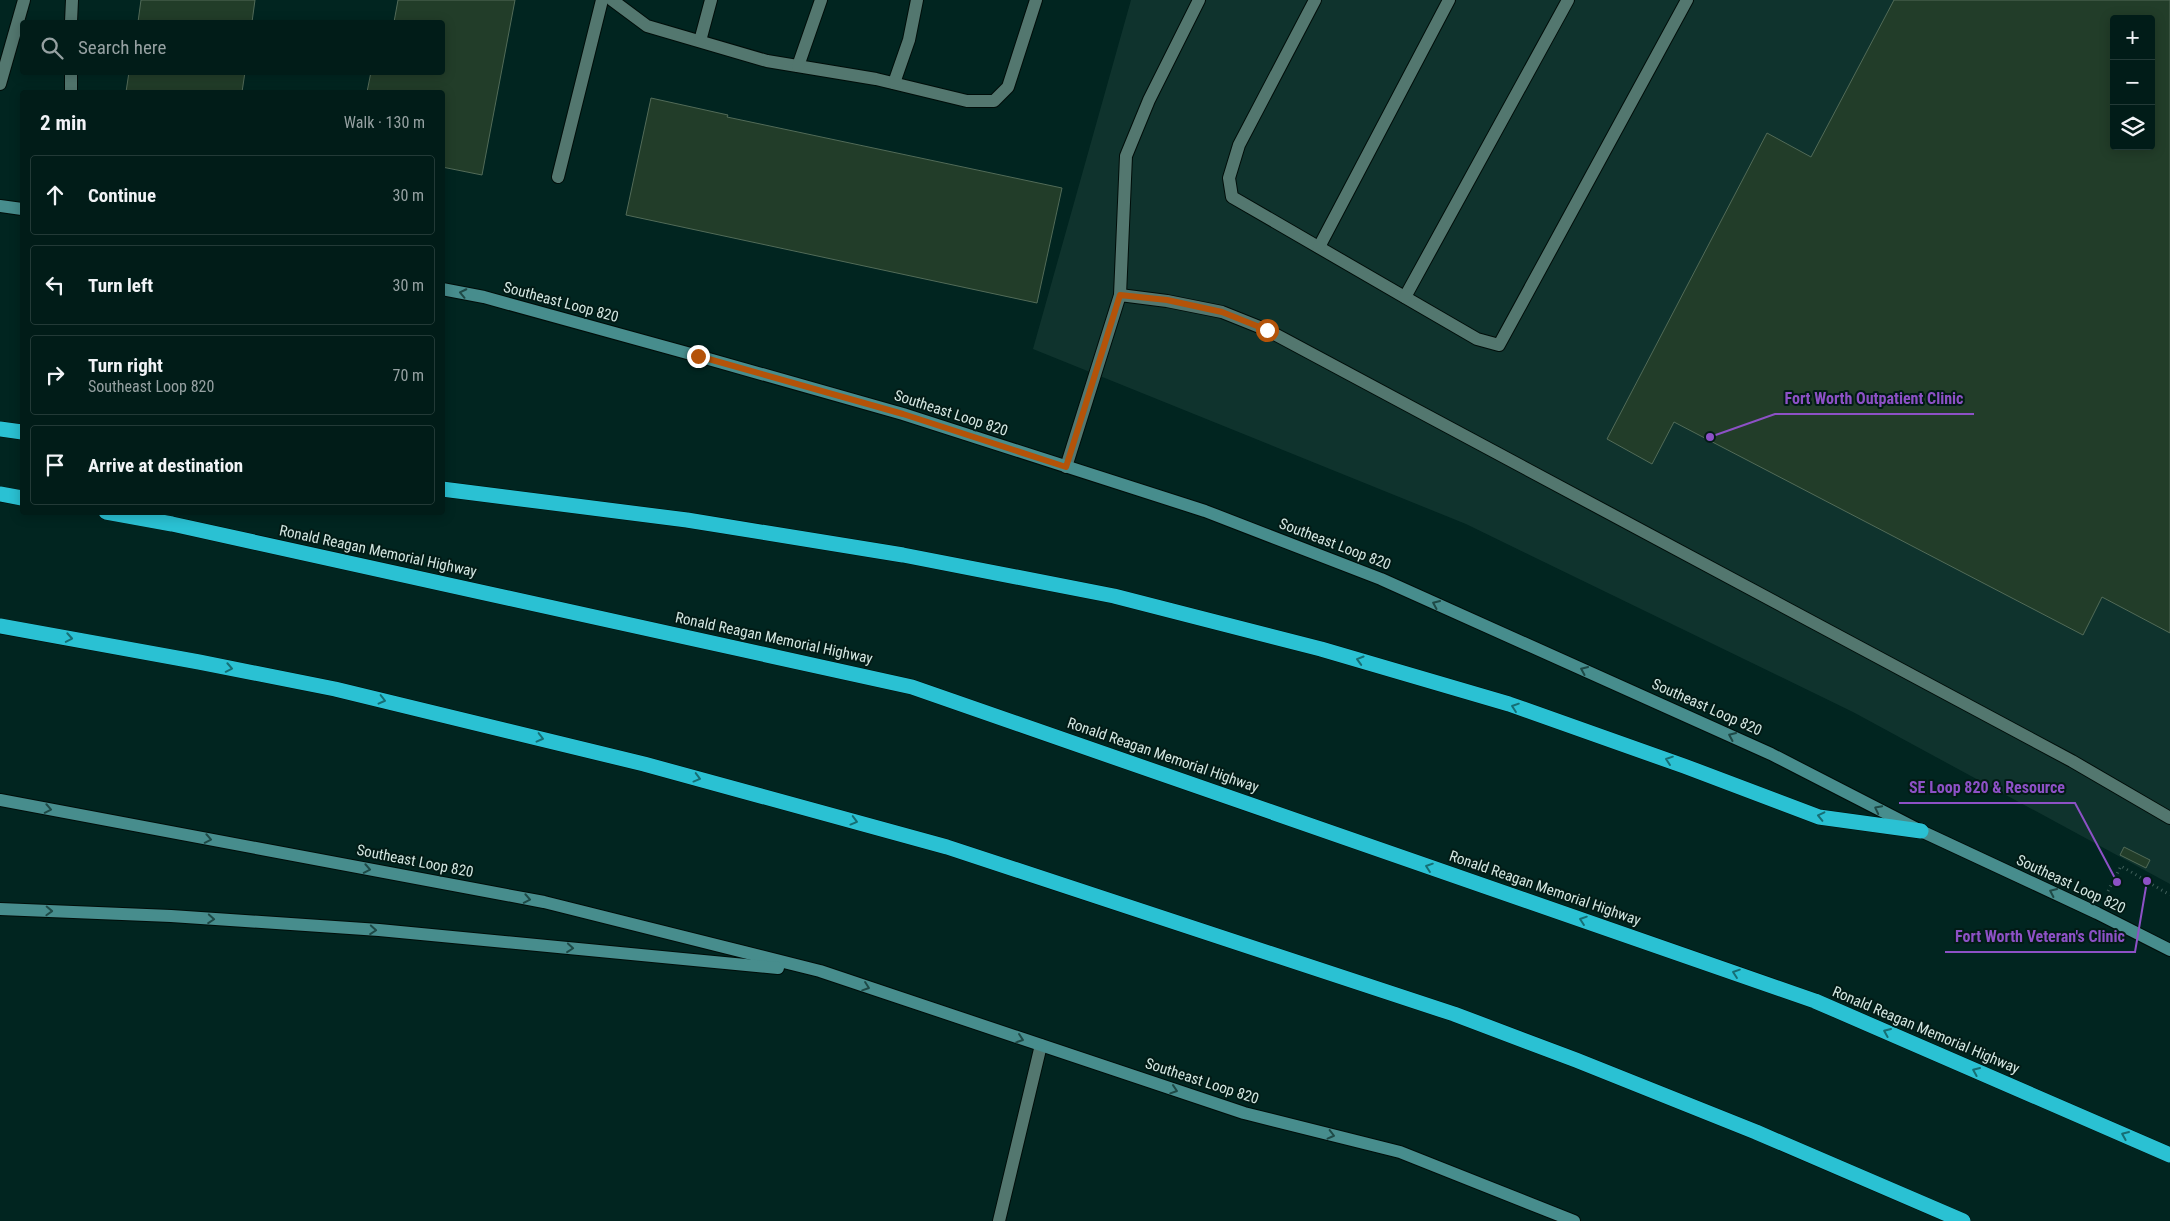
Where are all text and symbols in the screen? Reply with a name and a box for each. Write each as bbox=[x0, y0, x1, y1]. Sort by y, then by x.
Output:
map controls bbox=[2110, 15, 2155, 150]
button: + bbox=[2110, 15, 2155, 60]
search box bbox=[20, 20, 445, 75]
icon: search bbox=[38, 34, 66, 62]
text: Search here bbox=[78, 36, 166, 59]
button: − bbox=[2110, 60, 2155, 105]
button: layers bbox=[2110, 105, 2155, 150]
text: 2 min bbox=[40, 111, 87, 135]
text: Walk · 130 m bbox=[344, 113, 425, 132]
icon: ahead bbox=[41, 181, 69, 209]
text: Continue bbox=[88, 184, 156, 207]
text: 30 m bbox=[392, 186, 424, 205]
icon: left bbox=[41, 271, 69, 299]
text: Turn left bbox=[88, 274, 153, 297]
text: 30 m bbox=[392, 276, 424, 295]
street label: Southeast Loop 820 bbox=[501, 278, 621, 326]
one-way arrow bbox=[459, 288, 468, 299]
route start bbox=[1256, 319, 1279, 342]
route end bbox=[687, 345, 710, 368]
text: Turn right bbox=[88, 354, 163, 377]
icon: right bbox=[41, 361, 69, 389]
text: 70 m bbox=[392, 366, 424, 385]
text: Southeast Loop 820 bbox=[88, 377, 214, 396]
callout: Fort Worth Outpatient Clinic bbox=[1775, 383, 1974, 414]
street label: Southeast Loop 820 bbox=[892, 386, 1010, 440]
text: Fort Worth Outpatient Clinic bbox=[1785, 389, 1963, 408]
icon: arrive bbox=[41, 451, 69, 479]
text: Arrive at destination bbox=[88, 454, 243, 477]
street label: Southeast Loop 820 bbox=[1276, 514, 1394, 574]
street label: Ronald Reagan Memorial Highway bbox=[278, 521, 478, 581]
one-way arrow bbox=[1432, 599, 1441, 610]
street label: Ronald Reagan Memorial Highway bbox=[674, 608, 874, 668]
one-way arrow bbox=[65, 633, 73, 643]
one-way arrow bbox=[1356, 656, 1364, 666]
one-way arrow bbox=[224, 662, 233, 672]
one-way arrow bbox=[1580, 666, 1589, 676]
street label: Southeast Loop 820 bbox=[1649, 675, 1765, 739]
one-way arrow bbox=[378, 694, 387, 705]
one-way arrow bbox=[1512, 702, 1520, 712]
street label: Ronald Reagan Memorial Highway bbox=[1065, 714, 1261, 796]
one-way arrow bbox=[1728, 732, 1737, 743]
one-way arrow bbox=[535, 733, 543, 743]
one-way arrow bbox=[1665, 756, 1674, 766]
callout: SE Loop 820 & Resource bbox=[1899, 772, 2075, 803]
one-way arrow bbox=[693, 773, 701, 783]
text: SE Loop 820 & Resource bbox=[1909, 778, 2065, 797]
one-way arrow bbox=[44, 803, 52, 813]
one-way arrow bbox=[1874, 805, 1883, 815]
one-way arrow bbox=[1817, 811, 1826, 822]
one-way arrow bbox=[850, 816, 858, 826]
one-way arrow bbox=[203, 833, 212, 844]
street label: Southeast Loop 820 bbox=[355, 841, 475, 881]
street label: Ronald Reagan Memorial Highway bbox=[1447, 847, 1643, 929]
street label: Southeast Loop 820 bbox=[2014, 851, 2128, 917]
one-way arrow bbox=[1425, 862, 1434, 872]
one-way arrow bbox=[363, 863, 372, 874]
one-way arrow bbox=[2049, 888, 2058, 899]
one-way arrow bbox=[523, 894, 531, 904]
one-way arrow bbox=[45, 906, 53, 917]
one-way arrow bbox=[207, 913, 215, 924]
one-way arrow bbox=[1579, 916, 1587, 926]
callout: Fort Worth Veteran's Clinic bbox=[1945, 921, 2135, 952]
one-way arrow bbox=[369, 924, 377, 935]
text: Fort Worth Veteran's Clinic bbox=[1955, 927, 2125, 946]
one-way arrow bbox=[566, 942, 574, 953]
one-way arrow bbox=[1732, 969, 1741, 979]
one-way arrow bbox=[861, 981, 870, 991]
street label: Ronald Reagan Memorial Highway bbox=[1830, 982, 2022, 1078]
one-way arrow bbox=[1883, 1028, 1892, 1039]
one-way arrow bbox=[1016, 1033, 1024, 1043]
street label: Southeast Loop 820 bbox=[1143, 1054, 1261, 1108]
one-way arrow bbox=[1972, 1066, 1981, 1077]
one-way arrow bbox=[1170, 1084, 1178, 1094]
one-way arrow bbox=[1326, 1129, 1334, 1139]
one-way arrow bbox=[2121, 1131, 2130, 1142]

